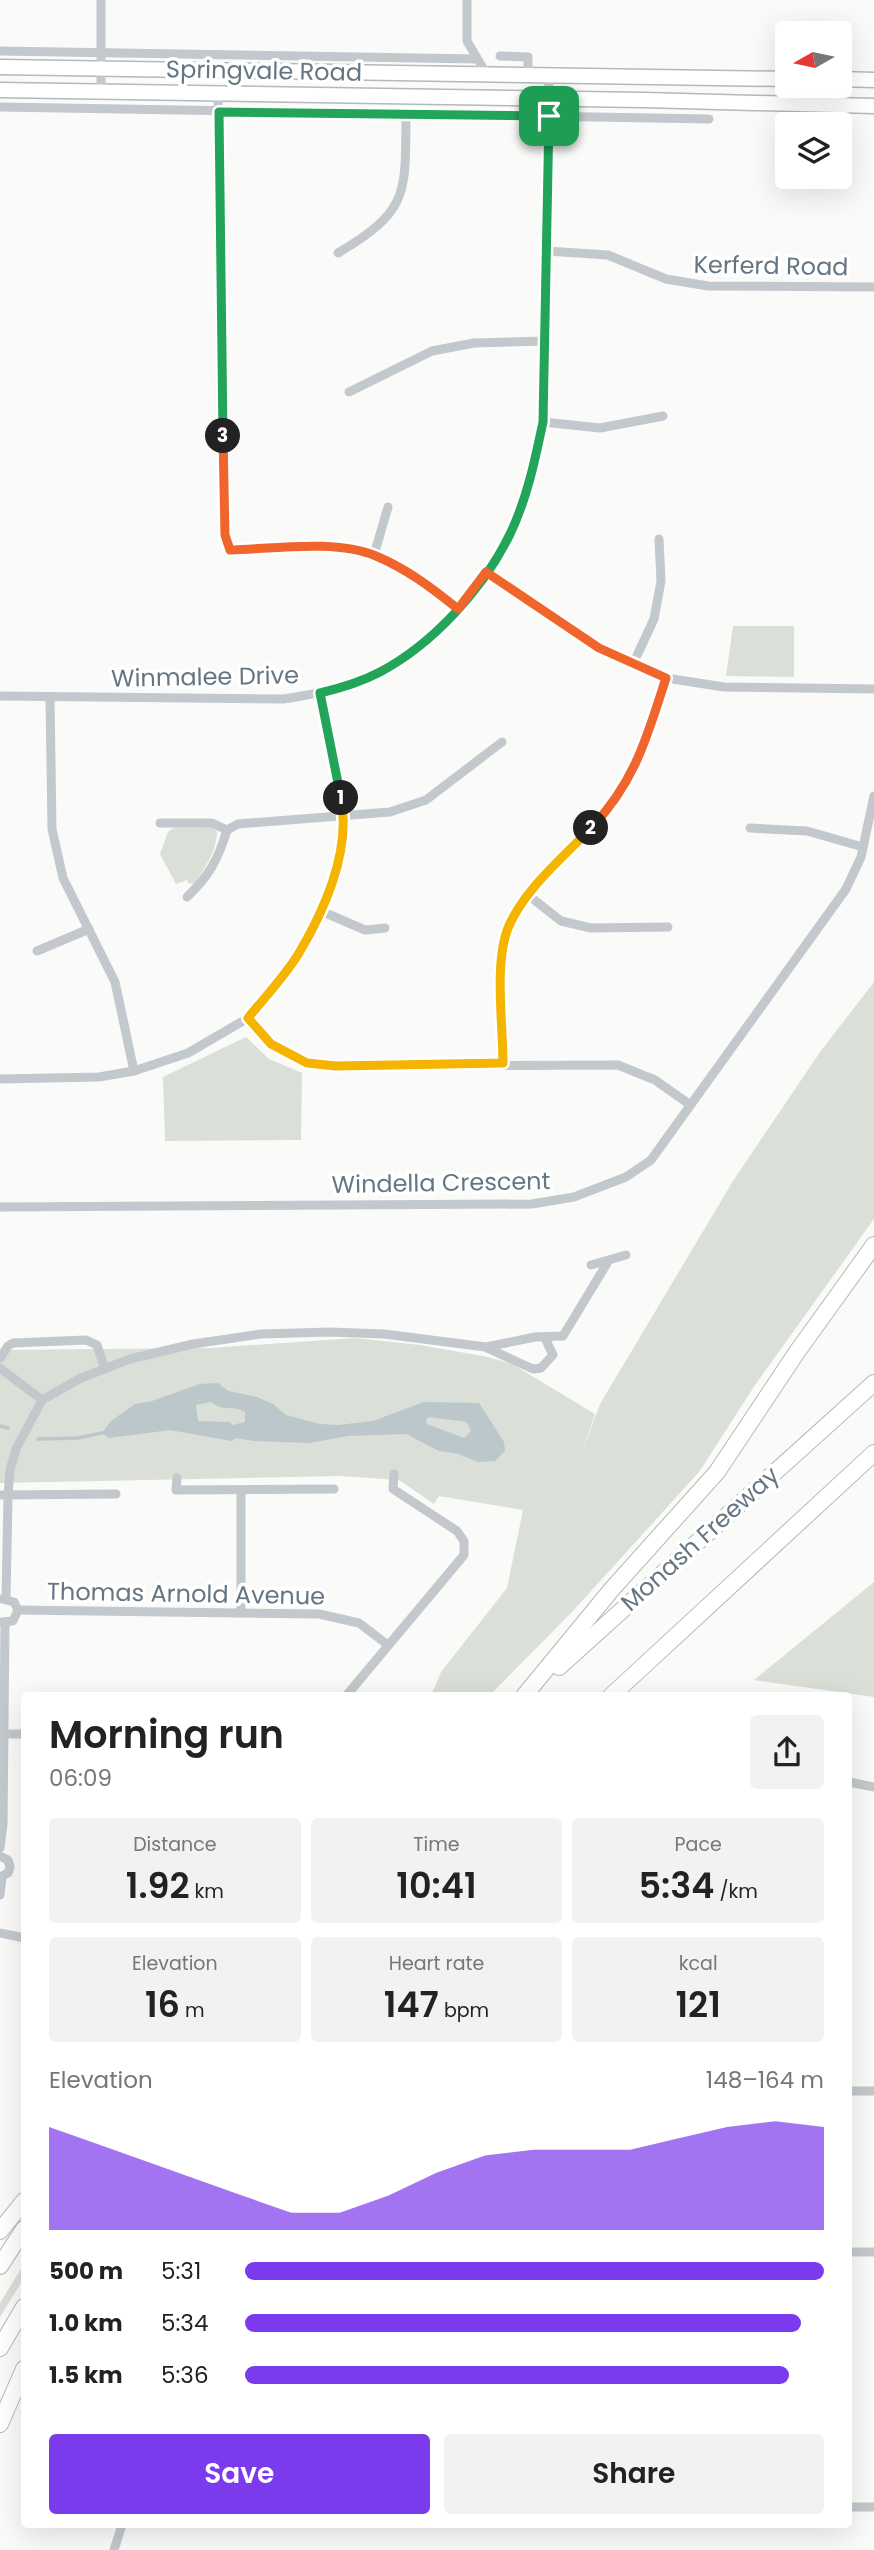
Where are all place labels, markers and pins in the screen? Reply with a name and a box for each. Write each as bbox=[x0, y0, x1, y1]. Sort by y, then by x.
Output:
pin bbox=[519, 86, 579, 146]
pin: 3 bbox=[206, 418, 241, 453]
pin: 1 bbox=[324, 780, 358, 816]
pin: 2 bbox=[574, 810, 608, 846]

